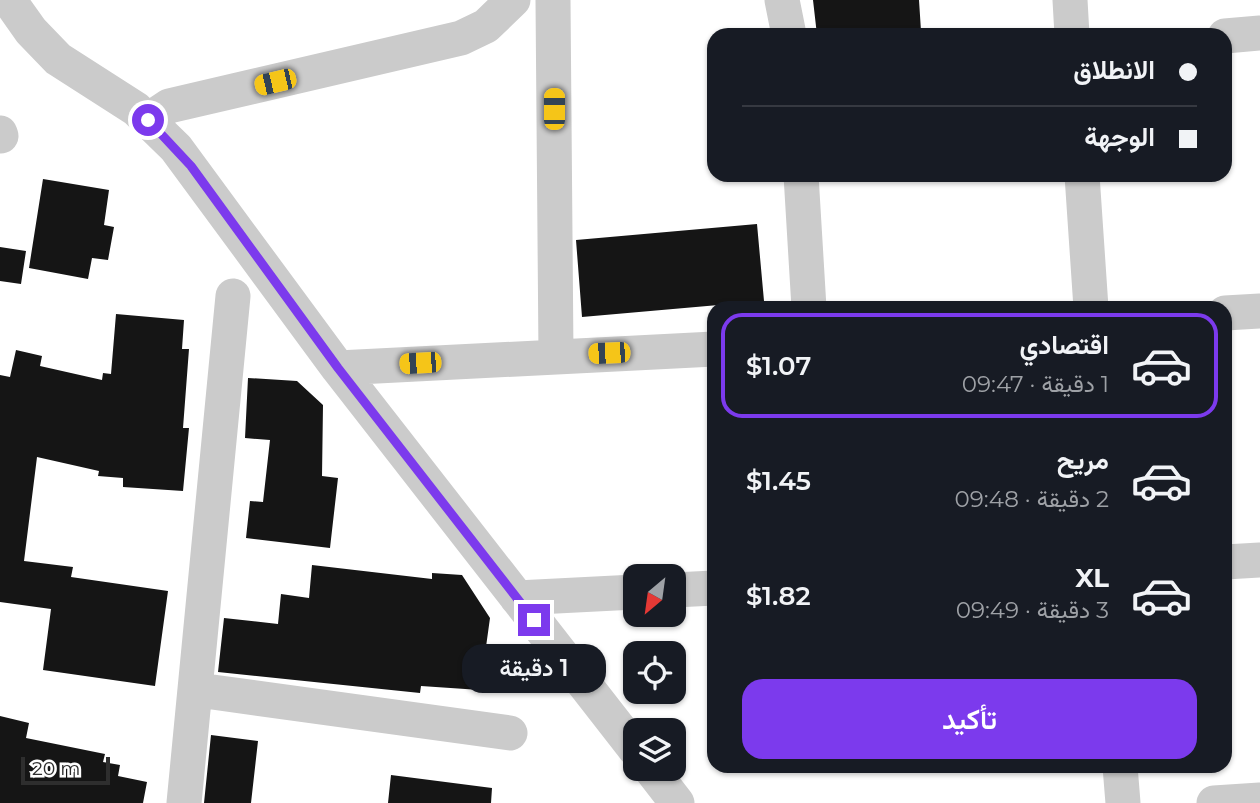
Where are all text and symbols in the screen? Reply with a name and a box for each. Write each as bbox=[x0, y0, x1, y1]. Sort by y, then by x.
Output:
text: الانطلاق bbox=[1073, 54, 1155, 86]
car bbox=[253, 67, 298, 97]
car bbox=[544, 88, 565, 130]
route start bbox=[132, 104, 164, 136]
text: الوجهة bbox=[1084, 121, 1155, 153]
text: اقتصادي bbox=[1020, 329, 1109, 361]
icon: car bbox=[1130, 334, 1193, 397]
car bbox=[588, 342, 631, 364]
text: $1.07 bbox=[746, 350, 811, 382]
car bbox=[399, 351, 442, 375]
text: 1 دقيقة · 09:47 bbox=[962, 370, 1109, 398]
text: مريح bbox=[1057, 444, 1109, 476]
icon: car bbox=[1130, 449, 1193, 512]
text: $1.45 bbox=[746, 465, 811, 497]
text: 2 دقيقة · 09:48 bbox=[955, 485, 1109, 513]
text: XL bbox=[1075, 562, 1109, 594]
north arrow bbox=[623, 564, 686, 626]
map controls bbox=[623, 564, 686, 781]
icon: car bbox=[1130, 564, 1193, 627]
text: $1.82 bbox=[746, 580, 811, 612]
text: 3 دقيقة · 09:49 bbox=[956, 596, 1109, 624]
route end bbox=[518, 604, 550, 636]
button: locate bbox=[623, 641, 686, 704]
callout: 1 دقيقة bbox=[462, 644, 606, 694]
text: 1 دقيقة bbox=[499, 654, 569, 682]
button: تأكيد bbox=[742, 679, 1197, 759]
button: layers bbox=[623, 718, 686, 781]
scale bar bbox=[21, 754, 110, 786]
text: 20 m bbox=[32, 757, 80, 780]

